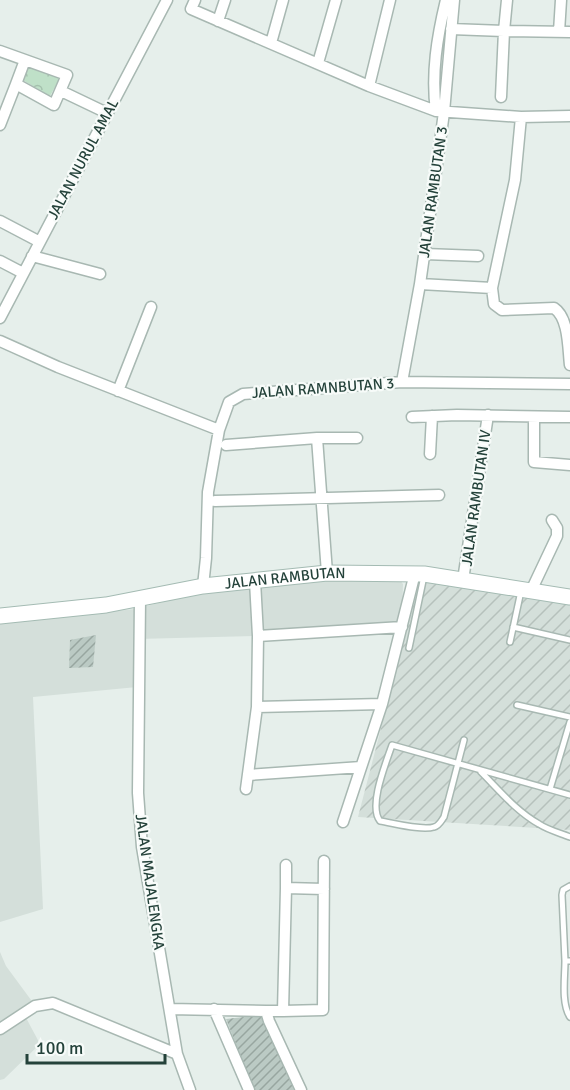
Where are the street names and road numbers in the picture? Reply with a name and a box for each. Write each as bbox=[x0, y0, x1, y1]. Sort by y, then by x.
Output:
street label: JALAN NURUL AMAL bbox=[44, 95, 123, 222]
street label: JALAN RAMBUTAN 3 bbox=[415, 125, 451, 259]
street label: JALAN RAMNBUTAN 3 bbox=[251, 374, 395, 402]
street label: JALAN RAMBUTAN IV bbox=[458, 428, 495, 567]
street label: JALAN RAMBUTAN bbox=[224, 564, 346, 593]
street label: JALAN MAJALENGKA bbox=[132, 813, 168, 951]

